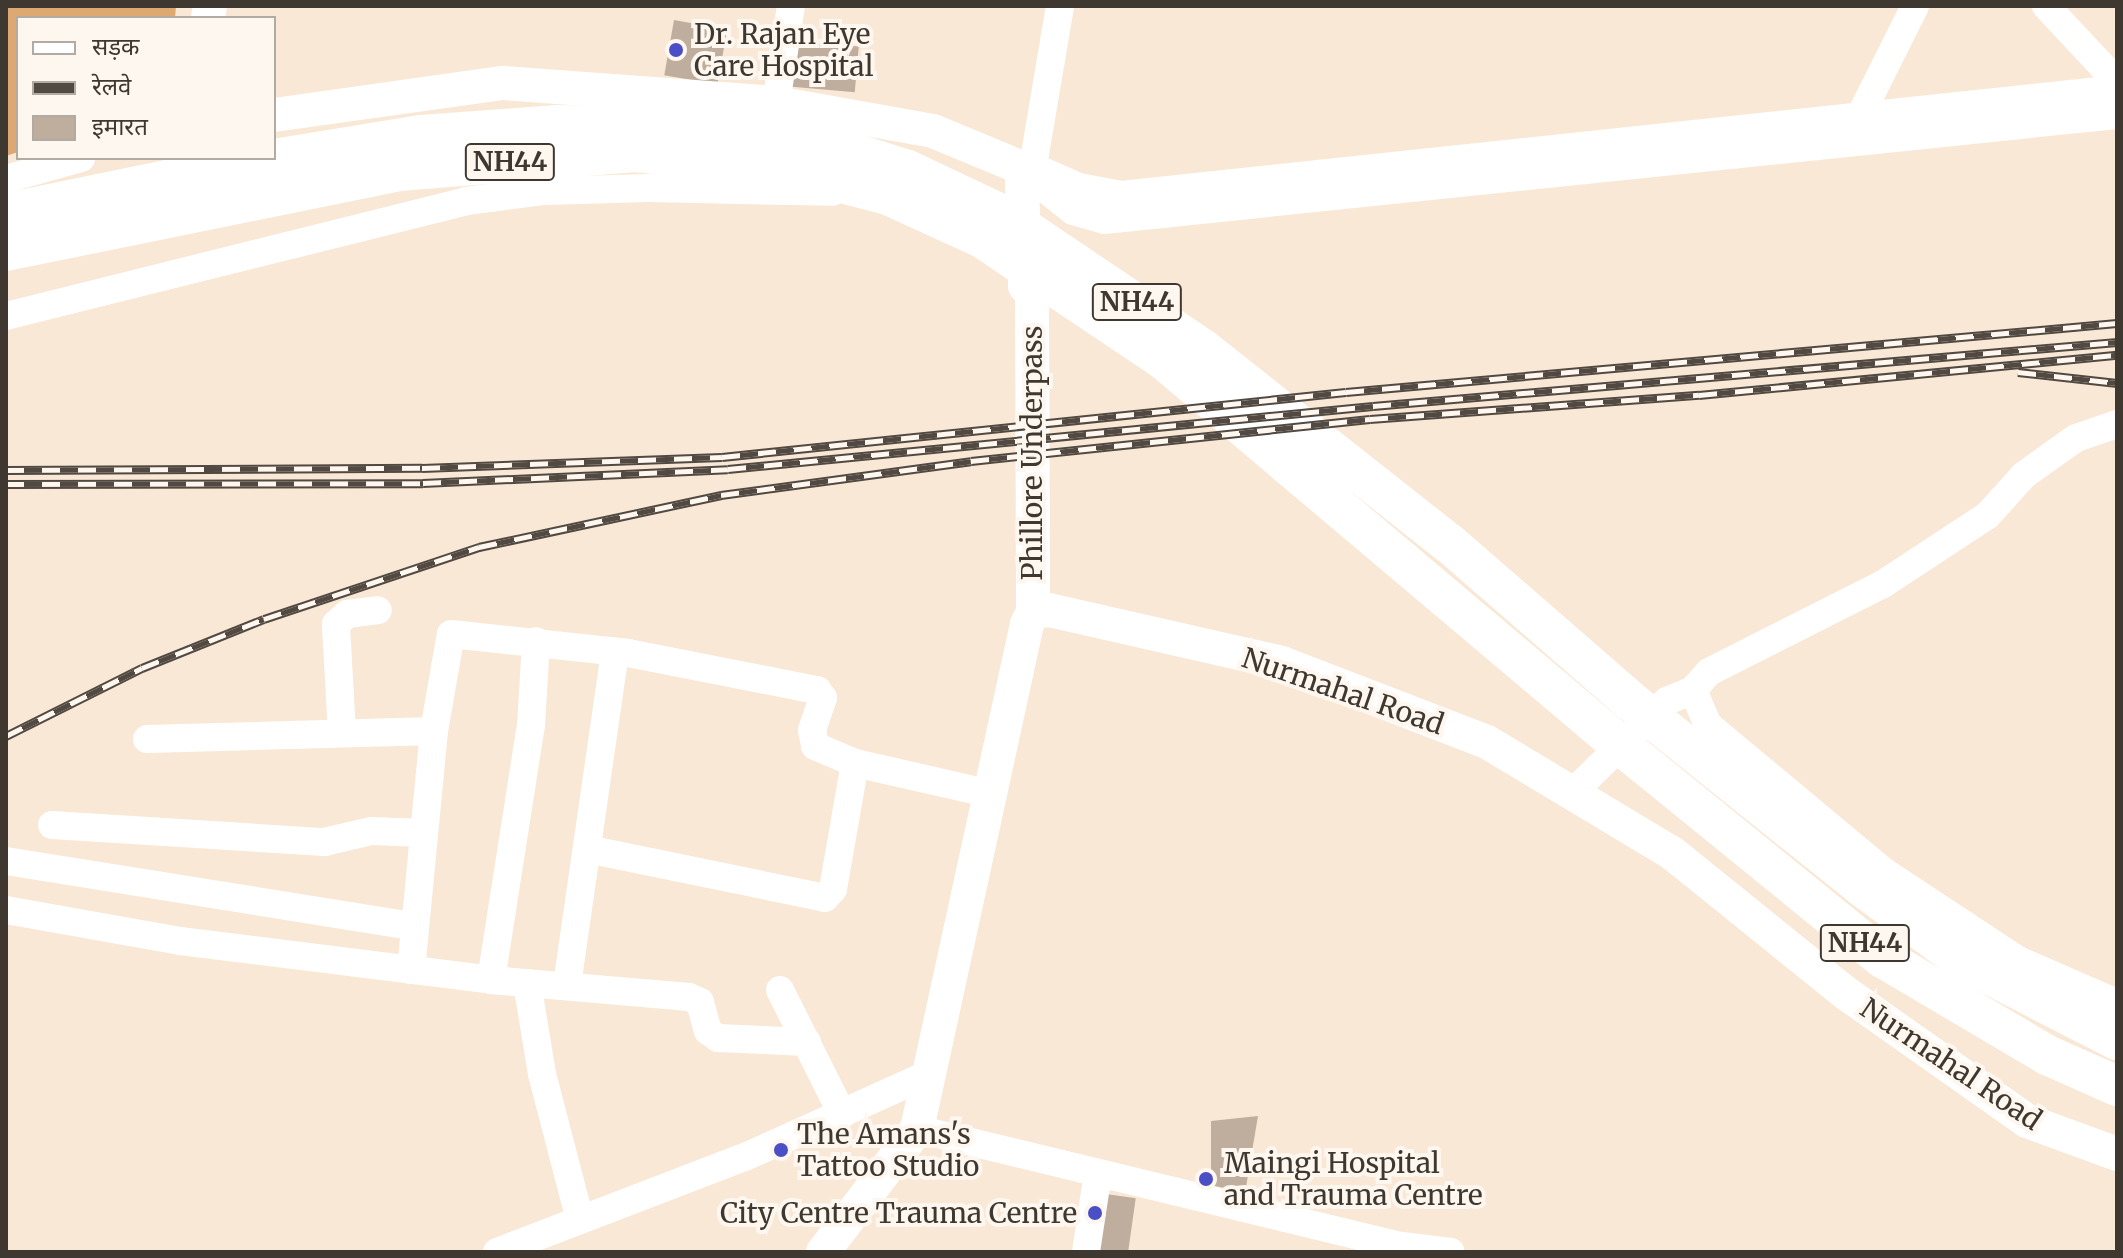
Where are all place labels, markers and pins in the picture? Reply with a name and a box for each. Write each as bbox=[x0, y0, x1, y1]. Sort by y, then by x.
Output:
place label: Dr. Rajan Eye Care Hospital bbox=[694, 17, 873, 83]
marker: Dr. Rajan Eye Care Hospital bbox=[665, 39, 687, 61]
place label: The Amans's Tattoo Studio bbox=[797, 1117, 979, 1183]
marker: The Amans's Tattoo Studio bbox=[772, 1141, 790, 1159]
place label: Maingi Hospital and Trauma Centre bbox=[1224, 1146, 1483, 1212]
marker: Maingi Hospital and Trauma Centre bbox=[1195, 1168, 1217, 1190]
place label: City Centre Trauma Centre bbox=[720, 1196, 1077, 1230]
marker: City Centre Trauma Centre bbox=[1084, 1202, 1106, 1224]

